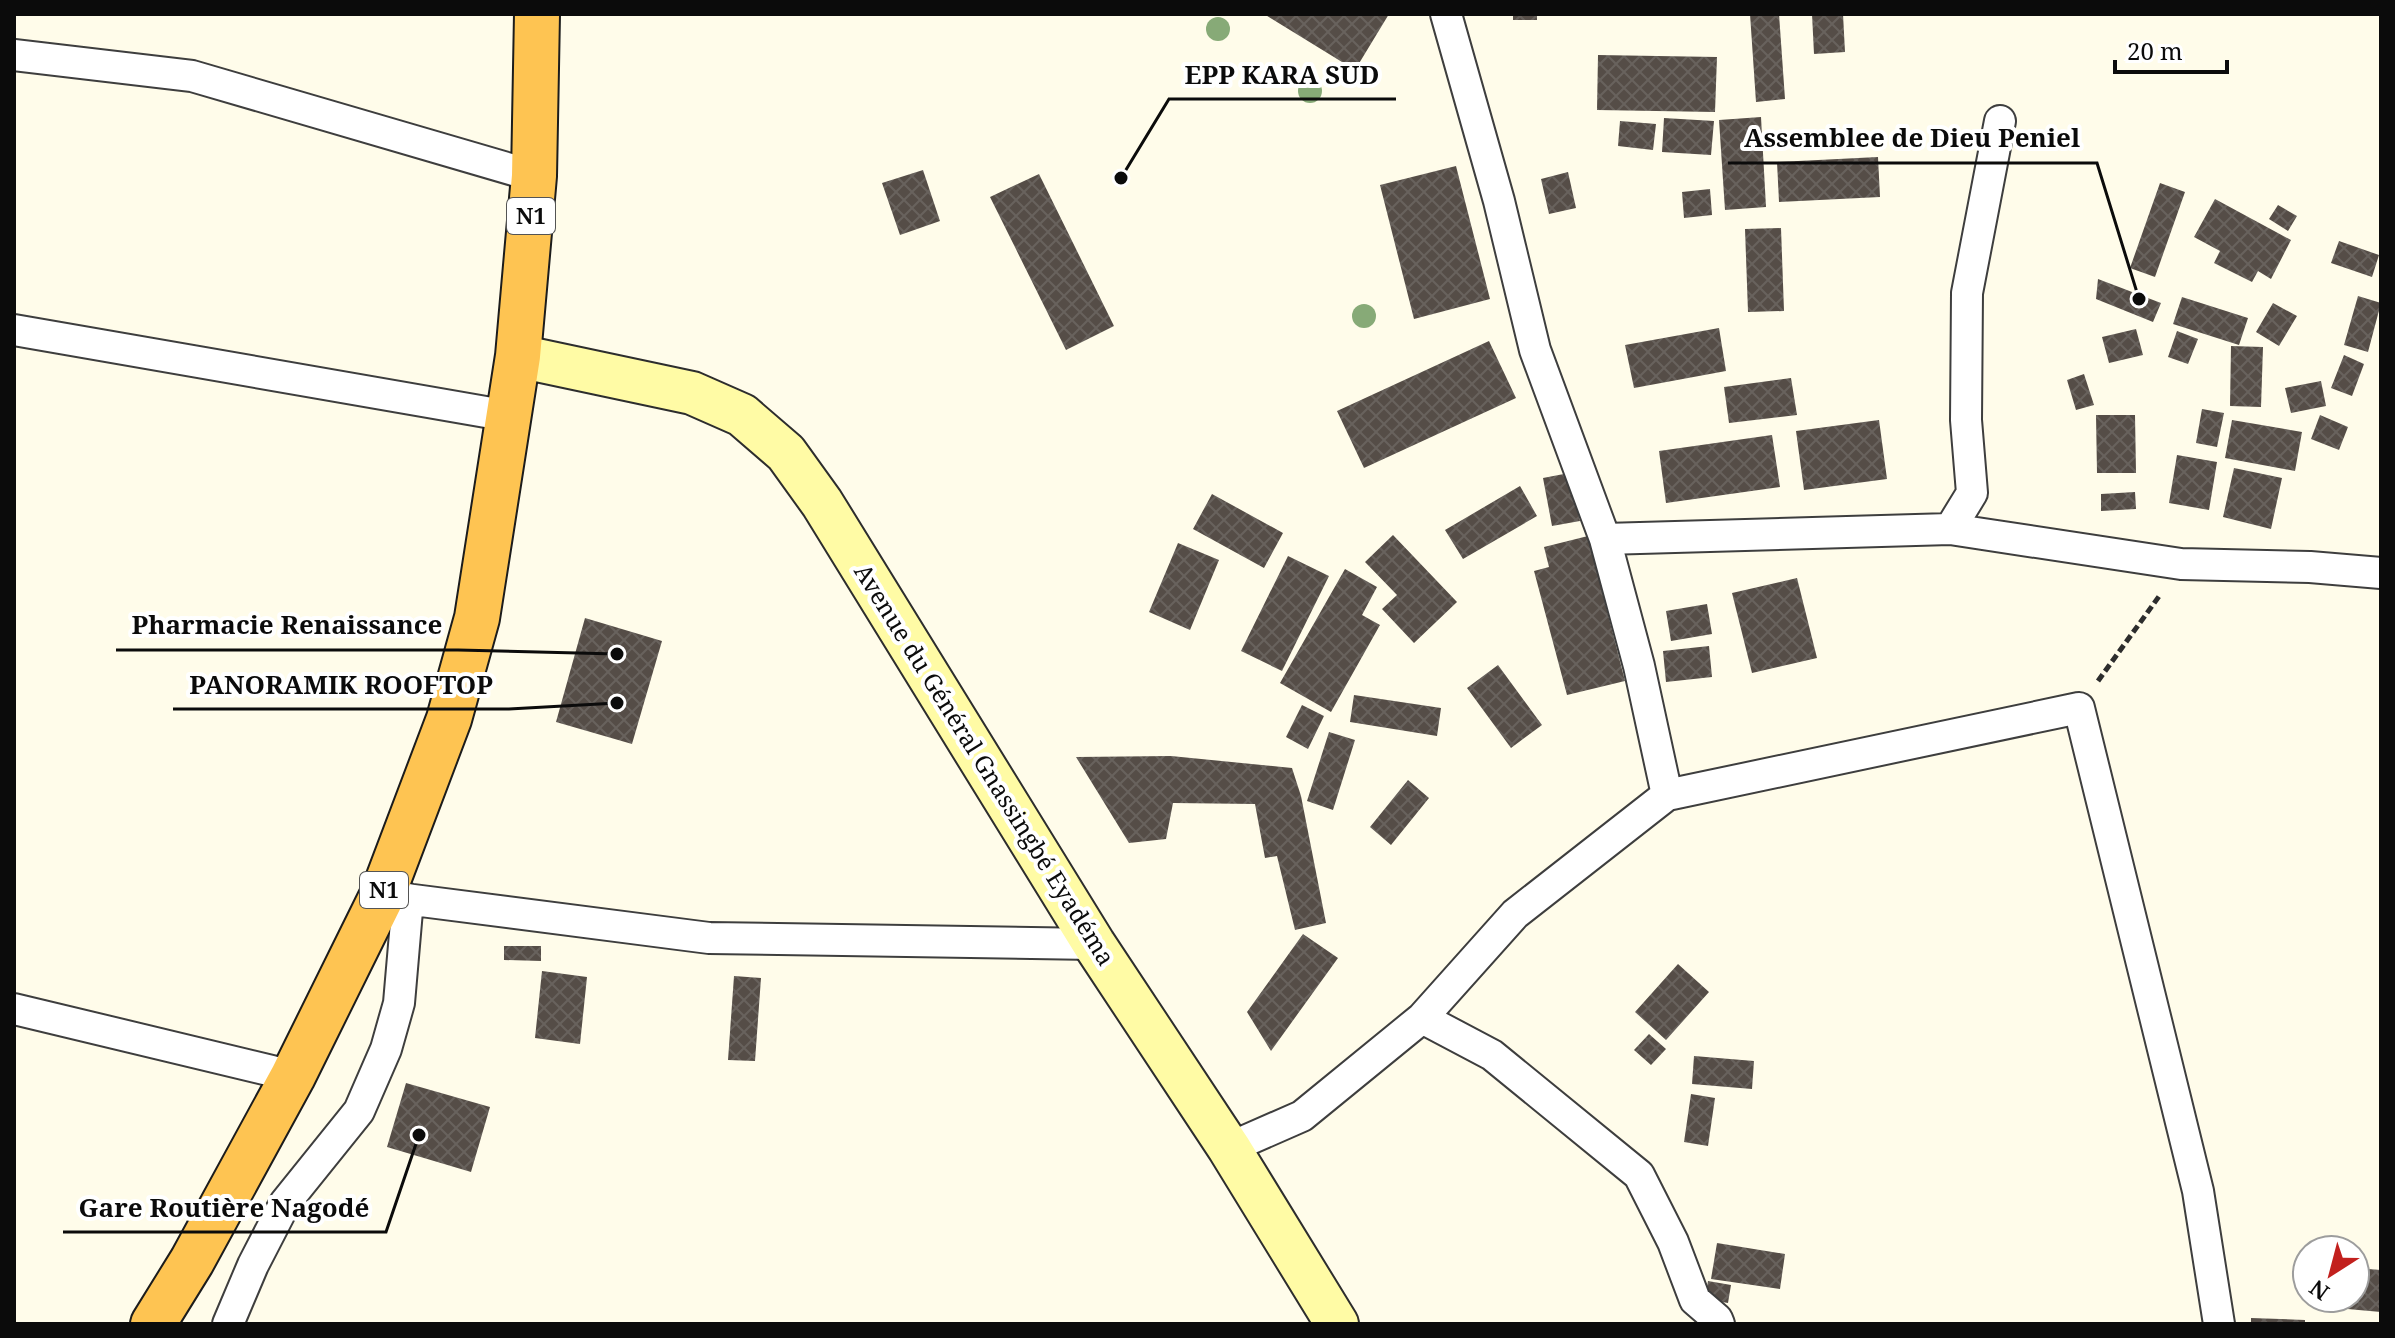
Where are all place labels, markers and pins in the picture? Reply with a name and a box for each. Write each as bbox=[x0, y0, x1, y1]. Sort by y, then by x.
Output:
callout: EPP KARA SUD bbox=[1169, 49, 1396, 99]
callout: Assemblee de Dieu Peniel bbox=[1728, 113, 2097, 163]
callout: Pharmacie Renaissance bbox=[116, 600, 458, 650]
callout: PANORAMIK ROOFTOP bbox=[173, 659, 509, 709]
callout: Gare Routière Nagodé bbox=[63, 1182, 386, 1232]

